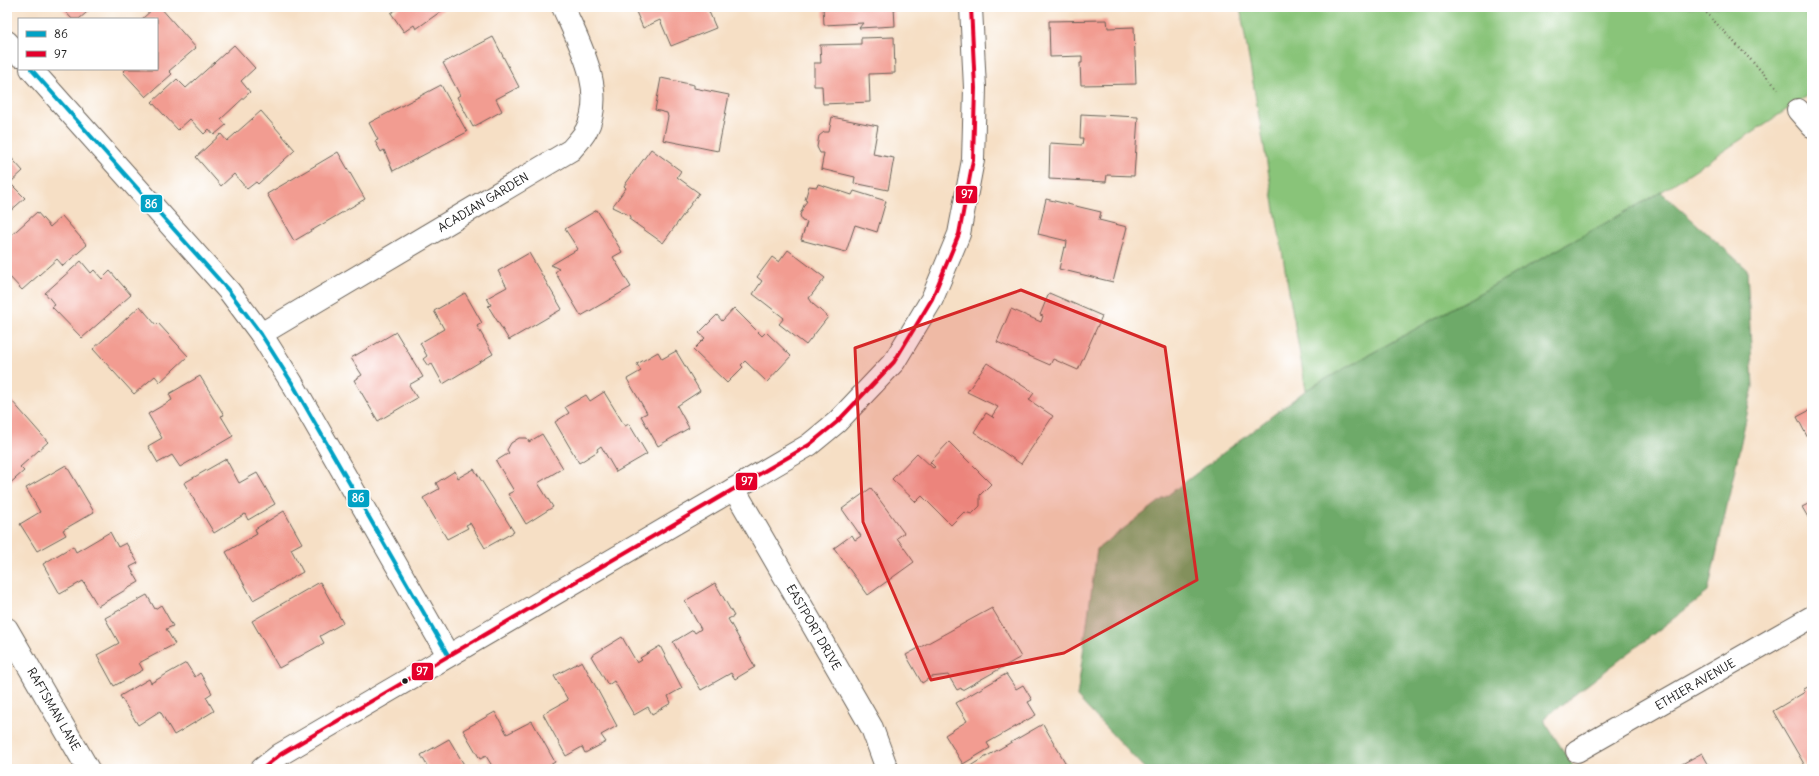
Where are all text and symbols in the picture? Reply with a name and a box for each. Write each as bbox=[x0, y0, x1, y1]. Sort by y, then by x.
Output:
legend bbox=[18, 18, 158, 70]
text: 86 bbox=[54, 26, 68, 41]
text: 97 bbox=[54, 46, 67, 61]
street label: ACADIAN GARDEN bbox=[435, 169, 531, 235]
line badge: 97 bbox=[955, 185, 978, 204]
text: 97 bbox=[961, 187, 973, 201]
line badge: 86 bbox=[140, 194, 163, 213]
text: 86 bbox=[145, 197, 157, 211]
line badge: 97 bbox=[735, 472, 758, 491]
text: 97 bbox=[741, 474, 753, 488]
line badge: 86 bbox=[347, 489, 370, 508]
text: 86 bbox=[352, 491, 364, 505]
street label: EASTPORT DRIVE bbox=[783, 581, 845, 673]
street label: ETHIER AVENUE bbox=[1652, 655, 1738, 713]
line badge: 97 bbox=[411, 662, 434, 681]
text: 97 bbox=[416, 664, 428, 678]
street label: RAFTSMAN LANE bbox=[24, 665, 84, 753]
unlabelled marker bbox=[400, 676, 410, 686]

